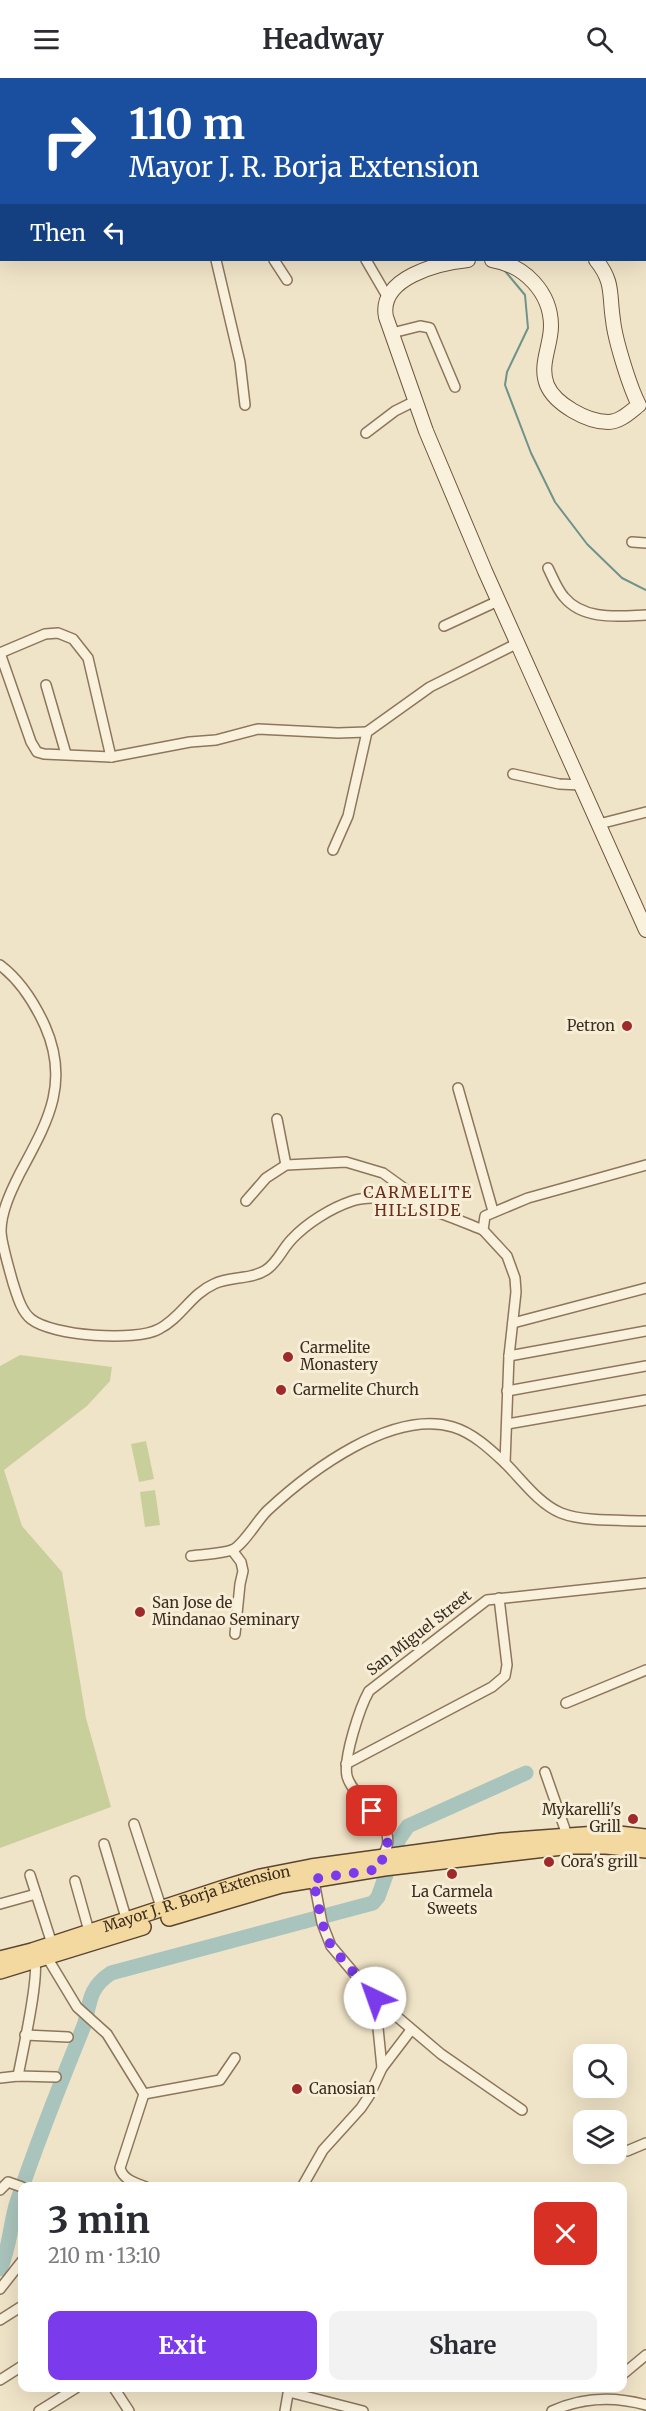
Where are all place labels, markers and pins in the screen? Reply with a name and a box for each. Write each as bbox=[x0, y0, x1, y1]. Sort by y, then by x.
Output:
place label: Petron bbox=[567, 1016, 615, 1035]
marker: Petron bbox=[620, 1019, 634, 1033]
place label: Carmelite Monastery bbox=[300, 1338, 378, 1374]
marker: Carmelite Monastery bbox=[281, 1350, 295, 1364]
place label: Carmelite Church bbox=[293, 1380, 419, 1399]
marker: Carmelite Church bbox=[274, 1383, 288, 1397]
place label: San Jose de Mindanao Seminary bbox=[152, 1593, 300, 1629]
marker: San Jose de Mindanao Seminary bbox=[133, 1605, 147, 1619]
pin bbox=[346, 1785, 397, 1836]
place label: Mykarelli's Grill bbox=[542, 1800, 621, 1836]
marker: Mykarelli's Grill bbox=[626, 1812, 640, 1826]
place label: Cora's grill bbox=[561, 1852, 638, 1871]
marker: Cora's grill bbox=[542, 1855, 556, 1869]
marker: La Carmela Sweets bbox=[445, 1867, 459, 1881]
place label: La Carmela Sweets bbox=[411, 1882, 493, 1918]
place label: Canosian bbox=[309, 2079, 376, 2098]
marker: Canosian bbox=[290, 2082, 304, 2096]

